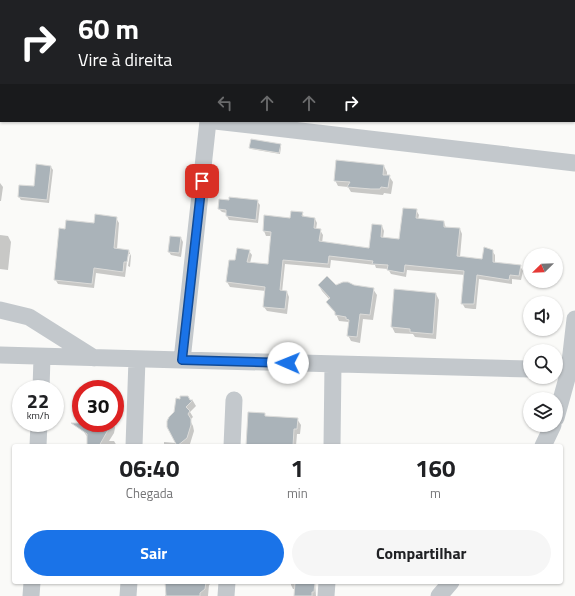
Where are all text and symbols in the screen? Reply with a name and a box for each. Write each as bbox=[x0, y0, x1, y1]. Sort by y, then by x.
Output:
text: 60 m bbox=[78, 7, 139, 50]
icon: right bbox=[12, 16, 64, 68]
text: Vire à direita bbox=[78, 46, 172, 73]
icon: left bbox=[214, 92, 236, 114]
icon: ahead bbox=[256, 92, 278, 114]
icon: ahead bbox=[298, 92, 320, 114]
icon: right bbox=[340, 92, 362, 114]
pin bbox=[185, 164, 219, 198]
icon: arrive bbox=[191, 170, 213, 192]
north arrow bbox=[523, 248, 563, 288]
map controls bbox=[523, 248, 563, 432]
button: sound bbox=[523, 296, 563, 336]
position arrow bbox=[267, 342, 309, 384]
button: search bbox=[523, 344, 563, 384]
speed limit sign: 30 bbox=[72, 380, 124, 432]
text: 22 bbox=[27, 385, 49, 416]
button: layers bbox=[523, 392, 563, 432]
text: km/h bbox=[27, 408, 49, 423]
text: 06:40 bbox=[120, 450, 179, 486]
text: 1 bbox=[291, 450, 304, 486]
text: 160 bbox=[415, 450, 455, 486]
text: Chegada bbox=[126, 483, 173, 503]
text: min bbox=[287, 483, 308, 503]
text: m bbox=[430, 483, 441, 503]
button: Sair bbox=[24, 530, 284, 576]
button: Compartilhar bbox=[292, 530, 551, 576]

